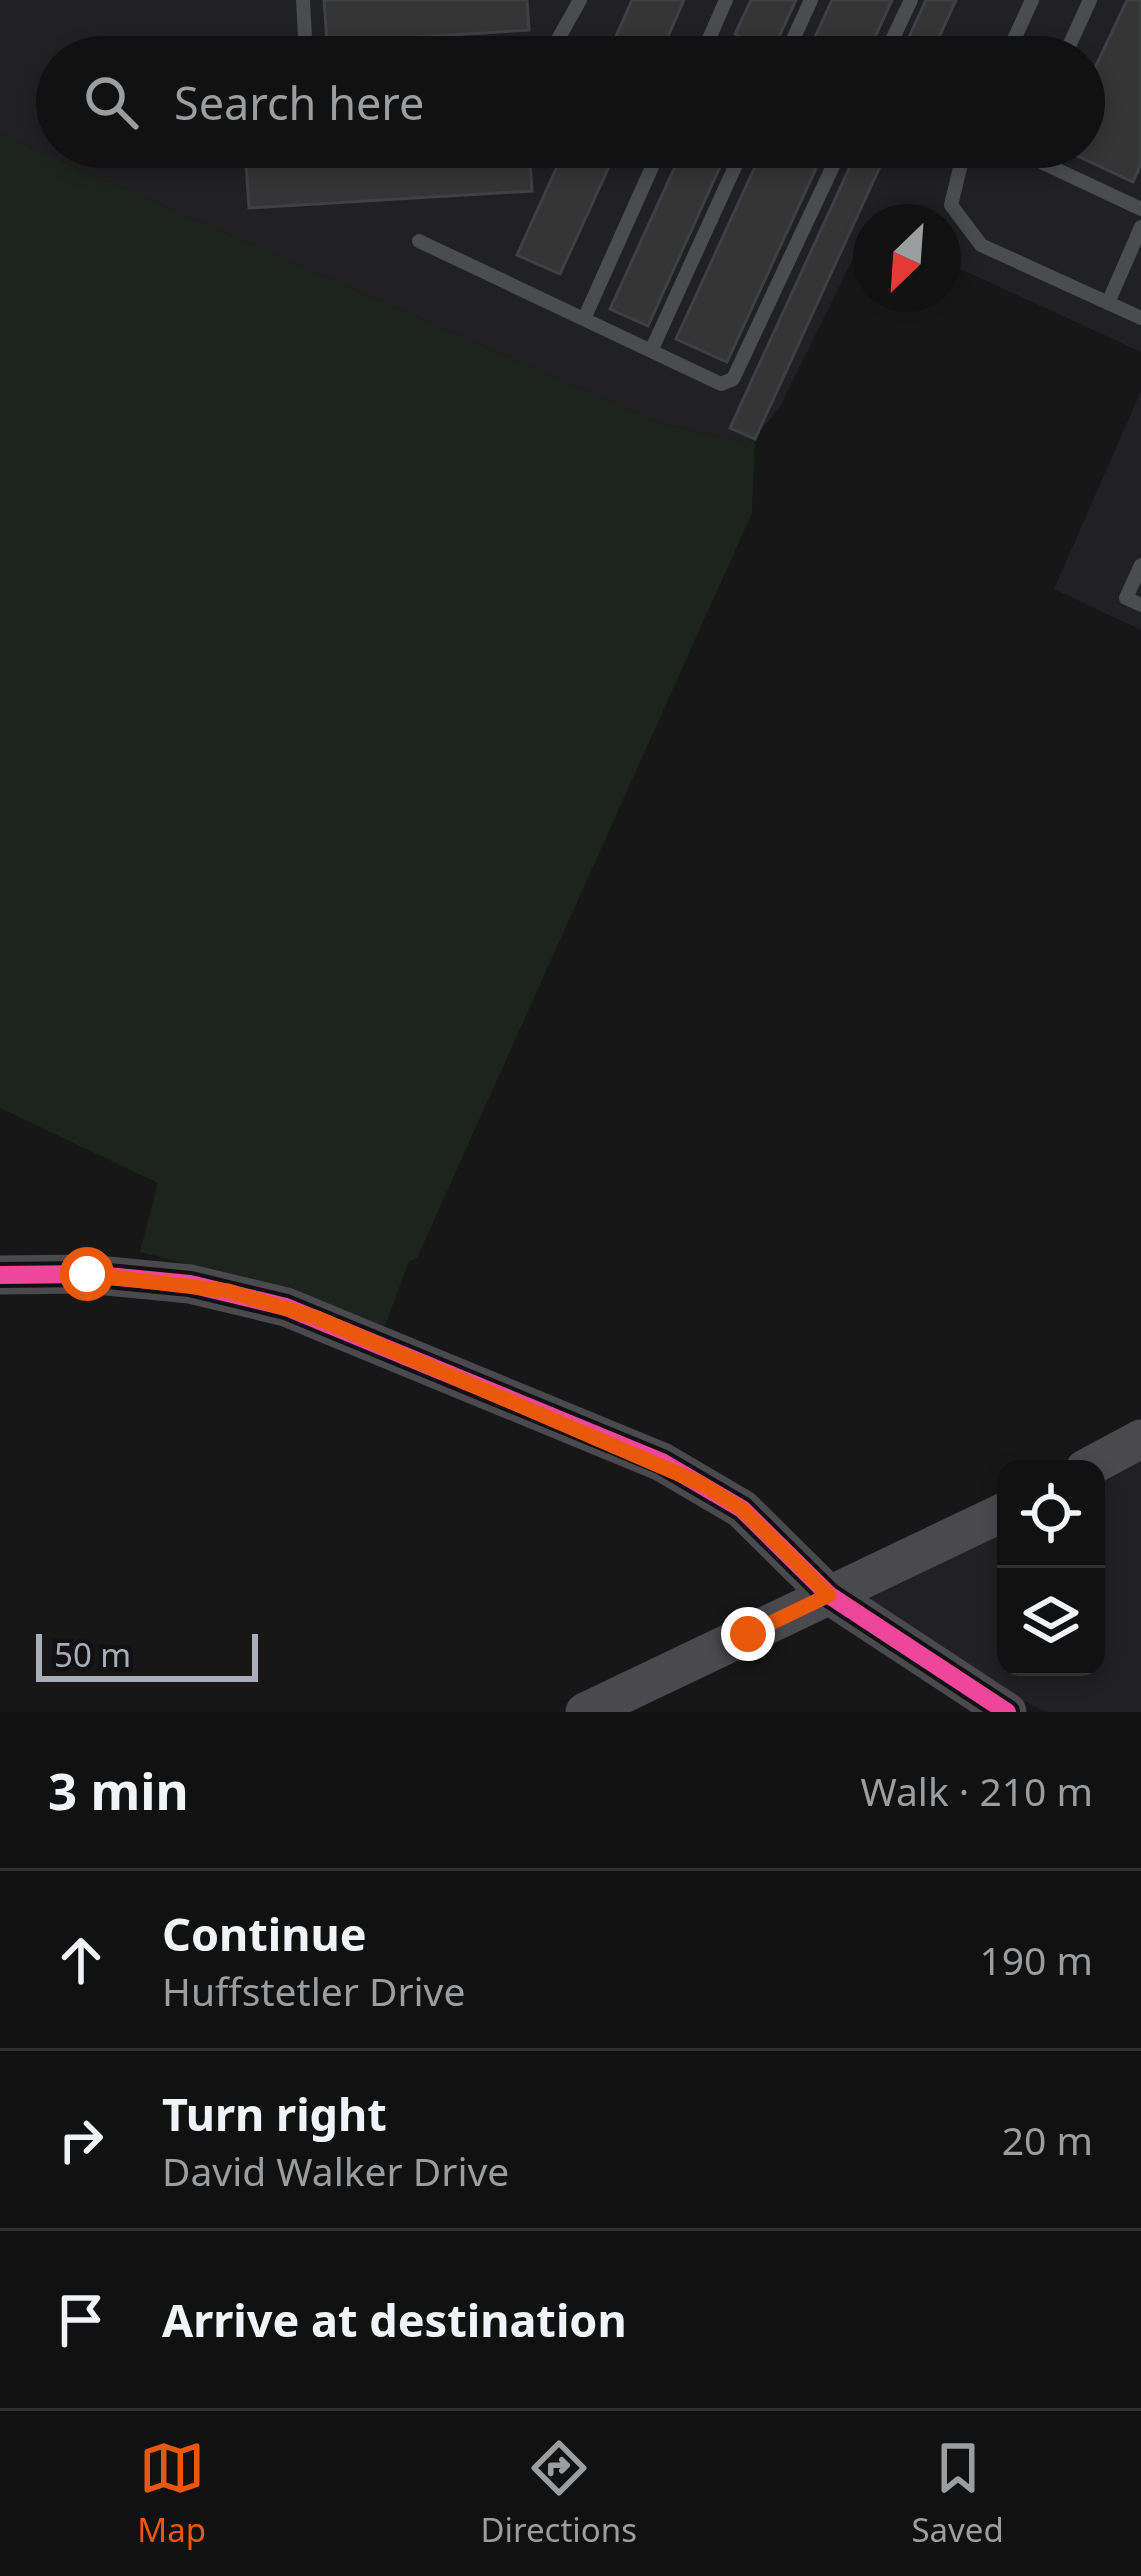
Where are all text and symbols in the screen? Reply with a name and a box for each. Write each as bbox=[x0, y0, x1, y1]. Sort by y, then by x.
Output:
search box bbox=[36, 36, 1105, 168]
icon: search bbox=[78, 69, 144, 135]
text: Search here bbox=[174, 72, 424, 133]
north arrow bbox=[853, 204, 961, 312]
route start bbox=[60, 1247, 114, 1301]
map controls bbox=[997, 1460, 1105, 1676]
button: locate bbox=[997, 1460, 1105, 1568]
button: layers bbox=[997, 1568, 1105, 1676]
route end bbox=[721, 1607, 775, 1661]
scale bar bbox=[36, 1628, 258, 1681]
text: 50 m bbox=[54, 1632, 131, 1677]
text: 3 min bbox=[48, 1755, 189, 1825]
text: Walk · 210 m bbox=[860, 1764, 1093, 1817]
text: Continue bbox=[162, 1903, 367, 1964]
icon: ahead bbox=[48, 1927, 114, 1993]
text: 190 m bbox=[979, 1933, 1093, 1986]
text: Huffstetler Drive bbox=[162, 1964, 465, 2017]
text: Turn right bbox=[162, 2083, 387, 2144]
icon: right bbox=[48, 2107, 114, 2173]
text: 20 m bbox=[1002, 2113, 1093, 2166]
text: David Walker Drive bbox=[162, 2144, 509, 2197]
icon: arrive bbox=[48, 2287, 114, 2353]
text: Arrive at destination bbox=[162, 2289, 627, 2350]
tab: Map bbox=[137, 2435, 206, 2552]
tab: Directions bbox=[480, 2435, 637, 2552]
tab: Saved bbox=[911, 2435, 1004, 2552]

